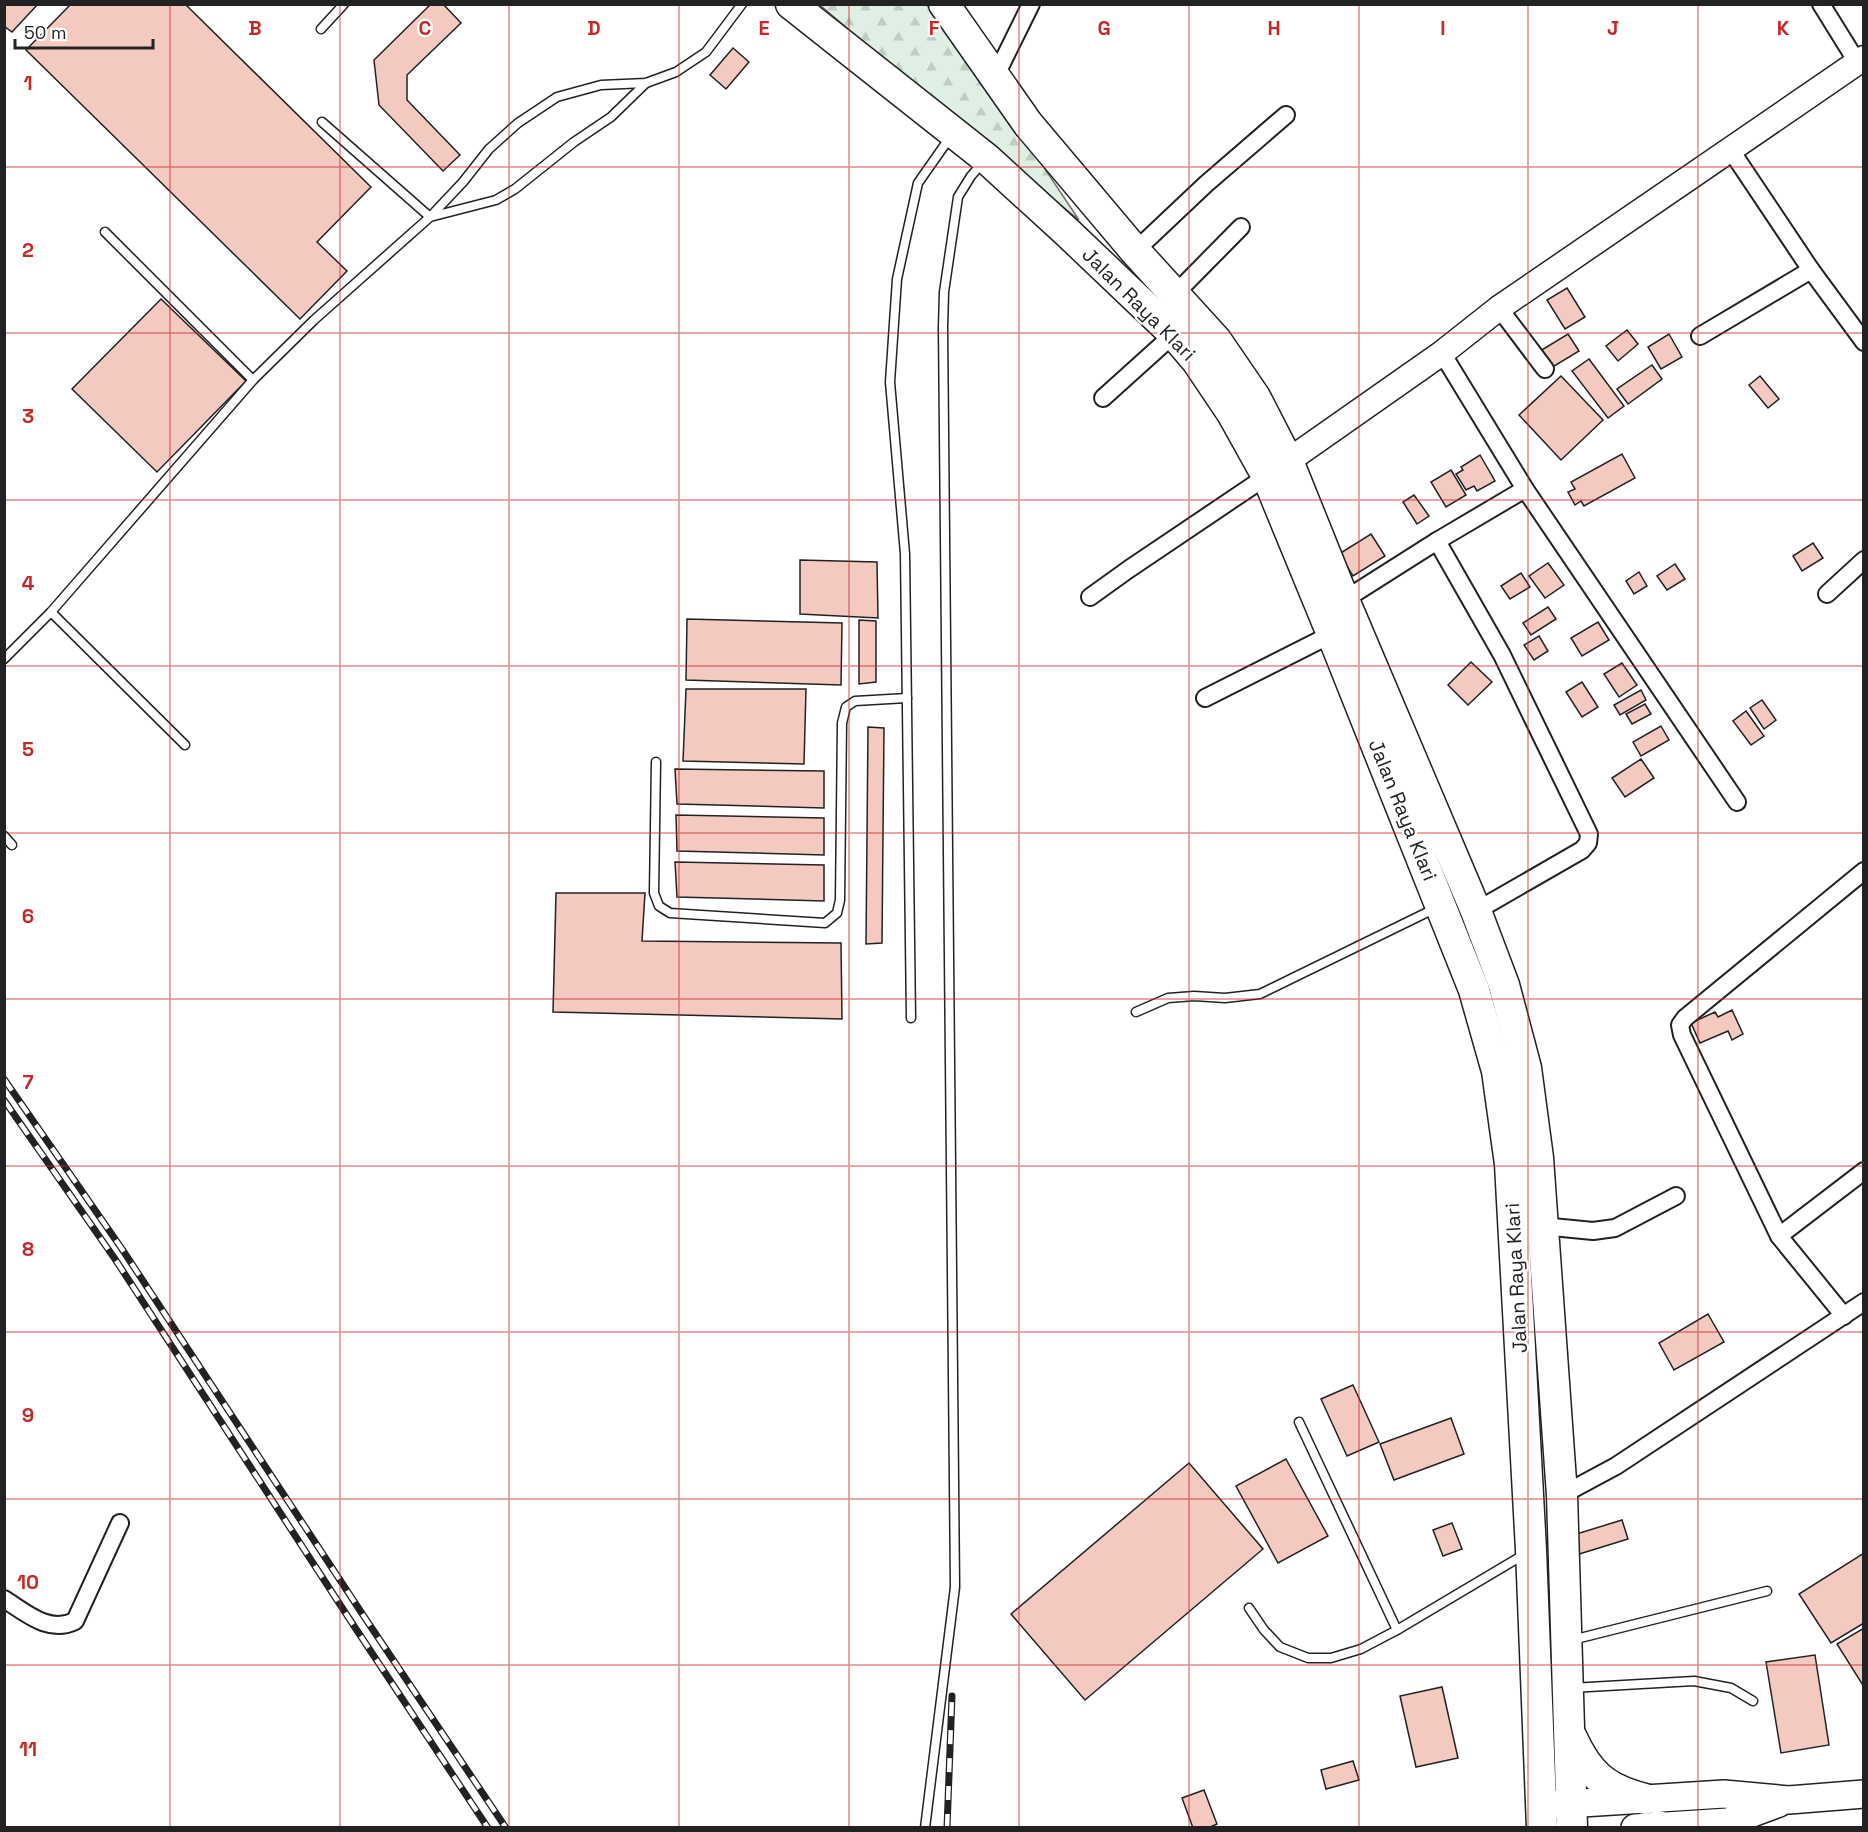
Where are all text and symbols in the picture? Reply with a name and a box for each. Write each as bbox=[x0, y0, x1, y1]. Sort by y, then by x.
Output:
scale bar bbox=[15, 12, 153, 50]
text: B bbox=[248, 15, 262, 41]
text: C bbox=[419, 15, 432, 41]
text: D bbox=[587, 15, 601, 41]
text: E bbox=[758, 15, 770, 41]
text: F bbox=[929, 15, 940, 41]
text: G bbox=[1097, 15, 1111, 41]
text: H bbox=[1267, 15, 1281, 41]
text: I bbox=[1440, 15, 1446, 41]
text: J bbox=[1607, 15, 1619, 41]
text: K bbox=[1777, 15, 1790, 41]
text: 50 m bbox=[24, 21, 66, 44]
text: 1 bbox=[23, 70, 33, 96]
text: 2 bbox=[22, 237, 34, 263]
street label: Jalan Raya Klari bbox=[1077, 242, 1201, 366]
text: 3 bbox=[22, 403, 34, 429]
text: 4 bbox=[22, 570, 35, 596]
street label: Jalan Raya Klari bbox=[1363, 735, 1443, 885]
text: 5 bbox=[22, 736, 34, 762]
text: 6 bbox=[22, 903, 34, 929]
text: 7 bbox=[22, 1069, 34, 1095]
street label: Jalan Raya Klari bbox=[1499, 1202, 1533, 1354]
text: 8 bbox=[22, 1236, 34, 1262]
text: 9 bbox=[22, 1402, 34, 1428]
text: 10 bbox=[17, 1569, 39, 1595]
text: 11 bbox=[19, 1736, 37, 1762]

